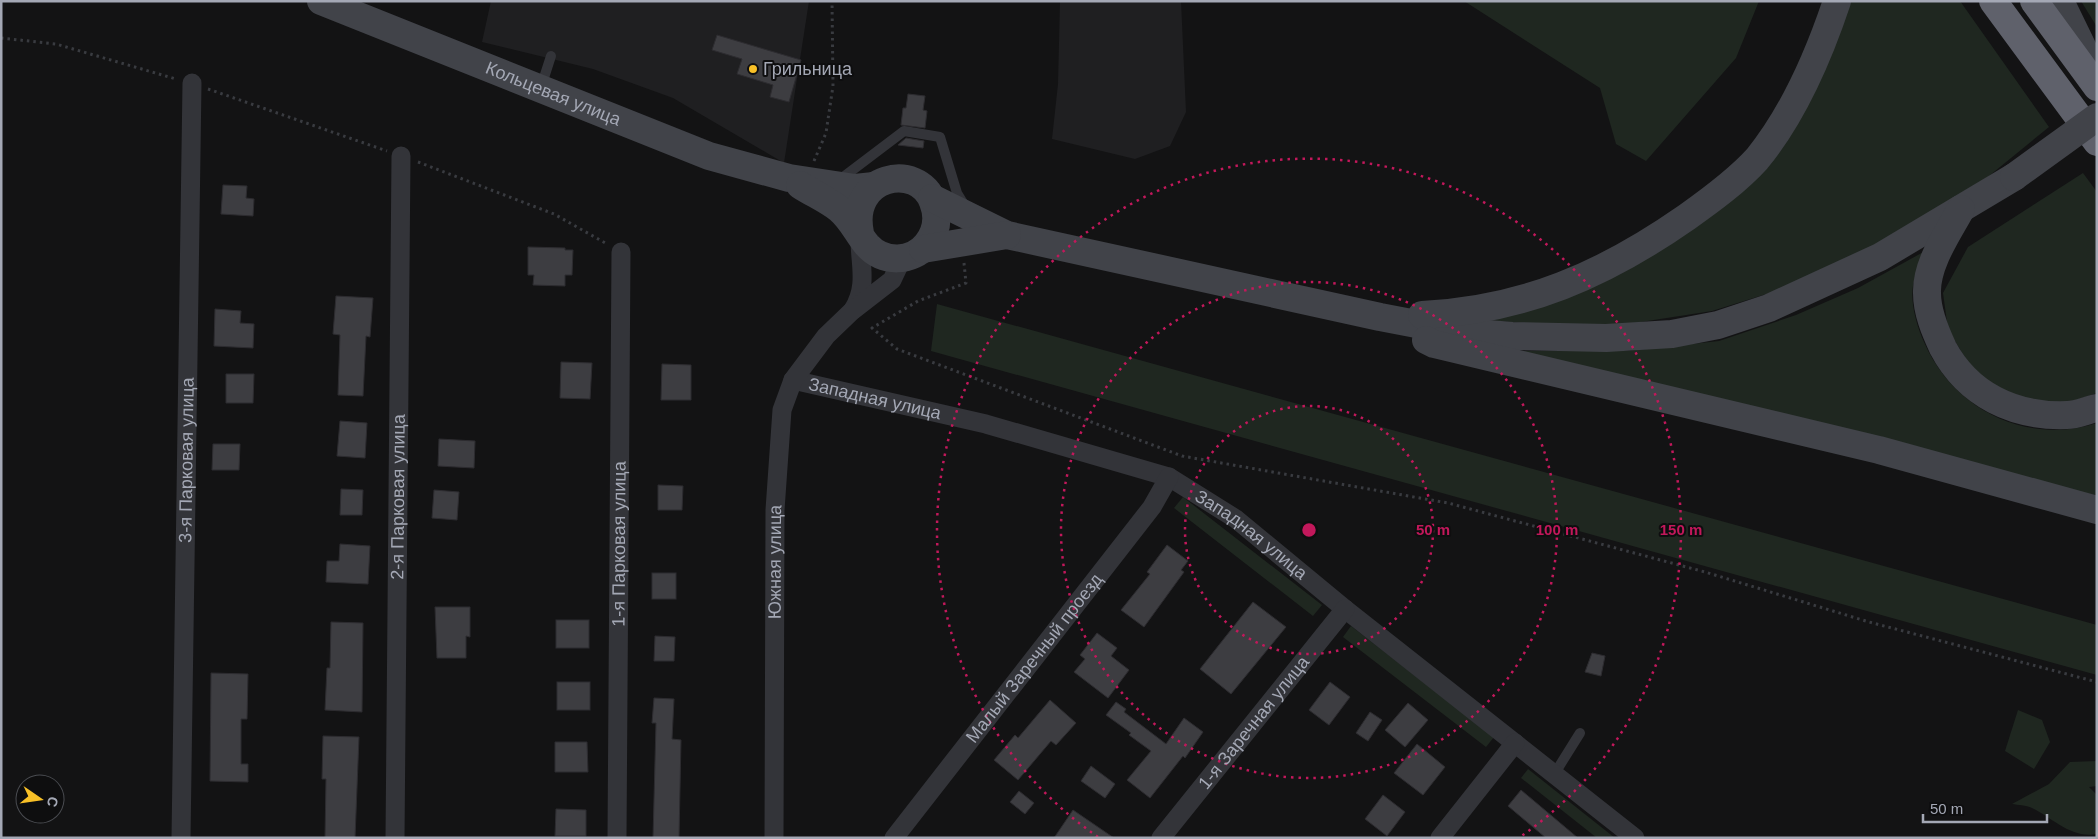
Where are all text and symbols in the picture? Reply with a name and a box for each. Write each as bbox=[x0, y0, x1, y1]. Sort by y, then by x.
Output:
street label: Кольцевая улица bbox=[483, 58, 625, 130]
place label: Грильница bbox=[763, 59, 853, 79]
marker: Грильница bbox=[747, 63, 759, 75]
street label: Западная улица bbox=[807, 374, 944, 424]
street label: 3-я Парковая улица bbox=[175, 376, 198, 543]
street label: 2-я Парковая улица bbox=[387, 413, 409, 580]
street label: 1-я Парковая улица bbox=[608, 460, 630, 627]
street label: Западная улица bbox=[1191, 486, 1312, 584]
street label: Южная улица bbox=[765, 503, 785, 619]
centre of rings bbox=[1300, 521, 1318, 539]
text: 50 m bbox=[1416, 521, 1450, 538]
text: 100 m bbox=[1536, 521, 1578, 538]
text: 150 m bbox=[1660, 521, 1702, 538]
street label: Малый Заречный проезд bbox=[962, 569, 1107, 747]
street label: 1-я Заречная улица bbox=[1194, 651, 1314, 793]
north arrow bbox=[15, 774, 65, 824]
scale bar bbox=[1923, 792, 2047, 824]
text: С bbox=[44, 795, 62, 809]
text: 50 m bbox=[1930, 800, 1963, 817]

